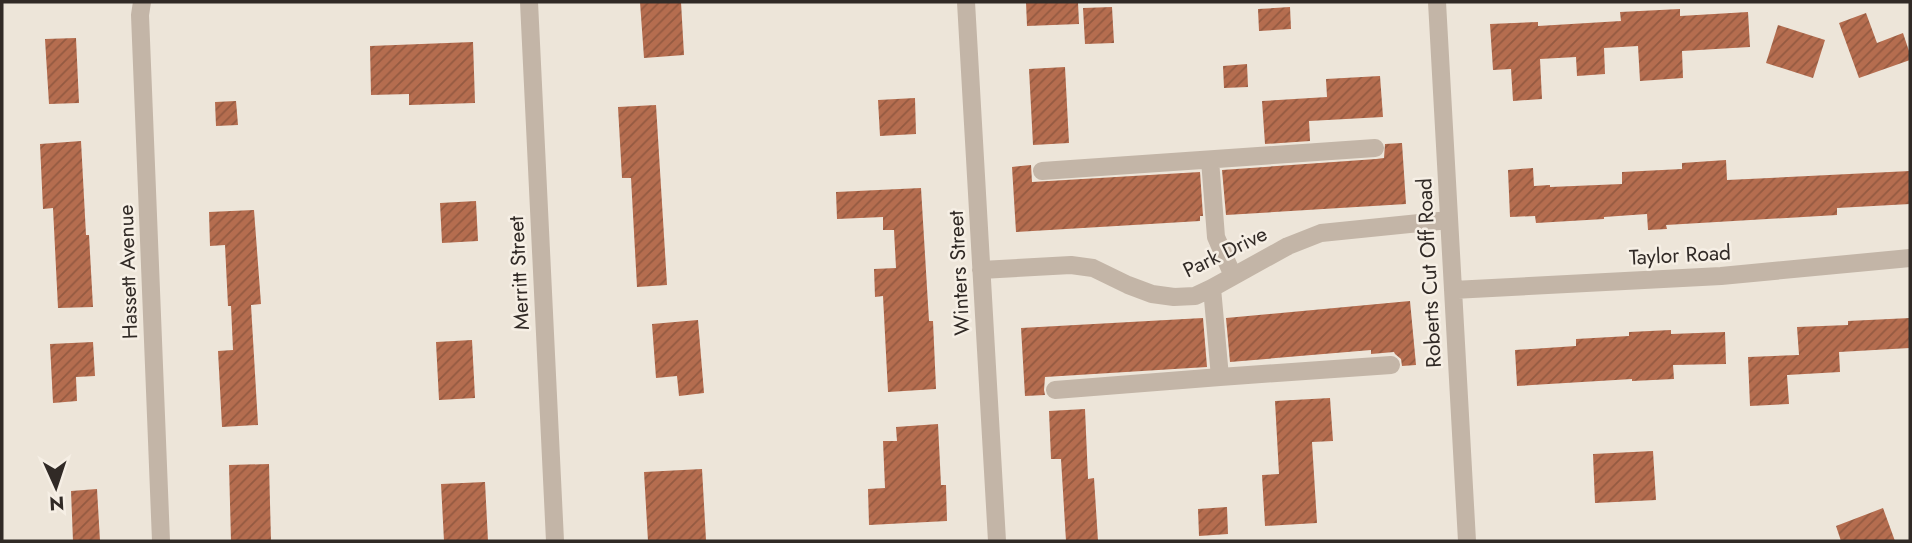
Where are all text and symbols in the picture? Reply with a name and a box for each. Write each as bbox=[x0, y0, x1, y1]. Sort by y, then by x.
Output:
street label: Roberts Cut Off Road bbox=[1409, 177, 1449, 369]
street label: Hassett Avenue bbox=[111, 204, 145, 340]
street label: Winters Street bbox=[941, 210, 977, 336]
street label: Merritt Street bbox=[501, 215, 537, 331]
street label: Park Drive bbox=[1178, 219, 1272, 285]
street label: Taylor Road bbox=[1628, 237, 1732, 273]
north arrow bbox=[21, 452, 91, 522]
text: N bbox=[49, 490, 65, 517]

